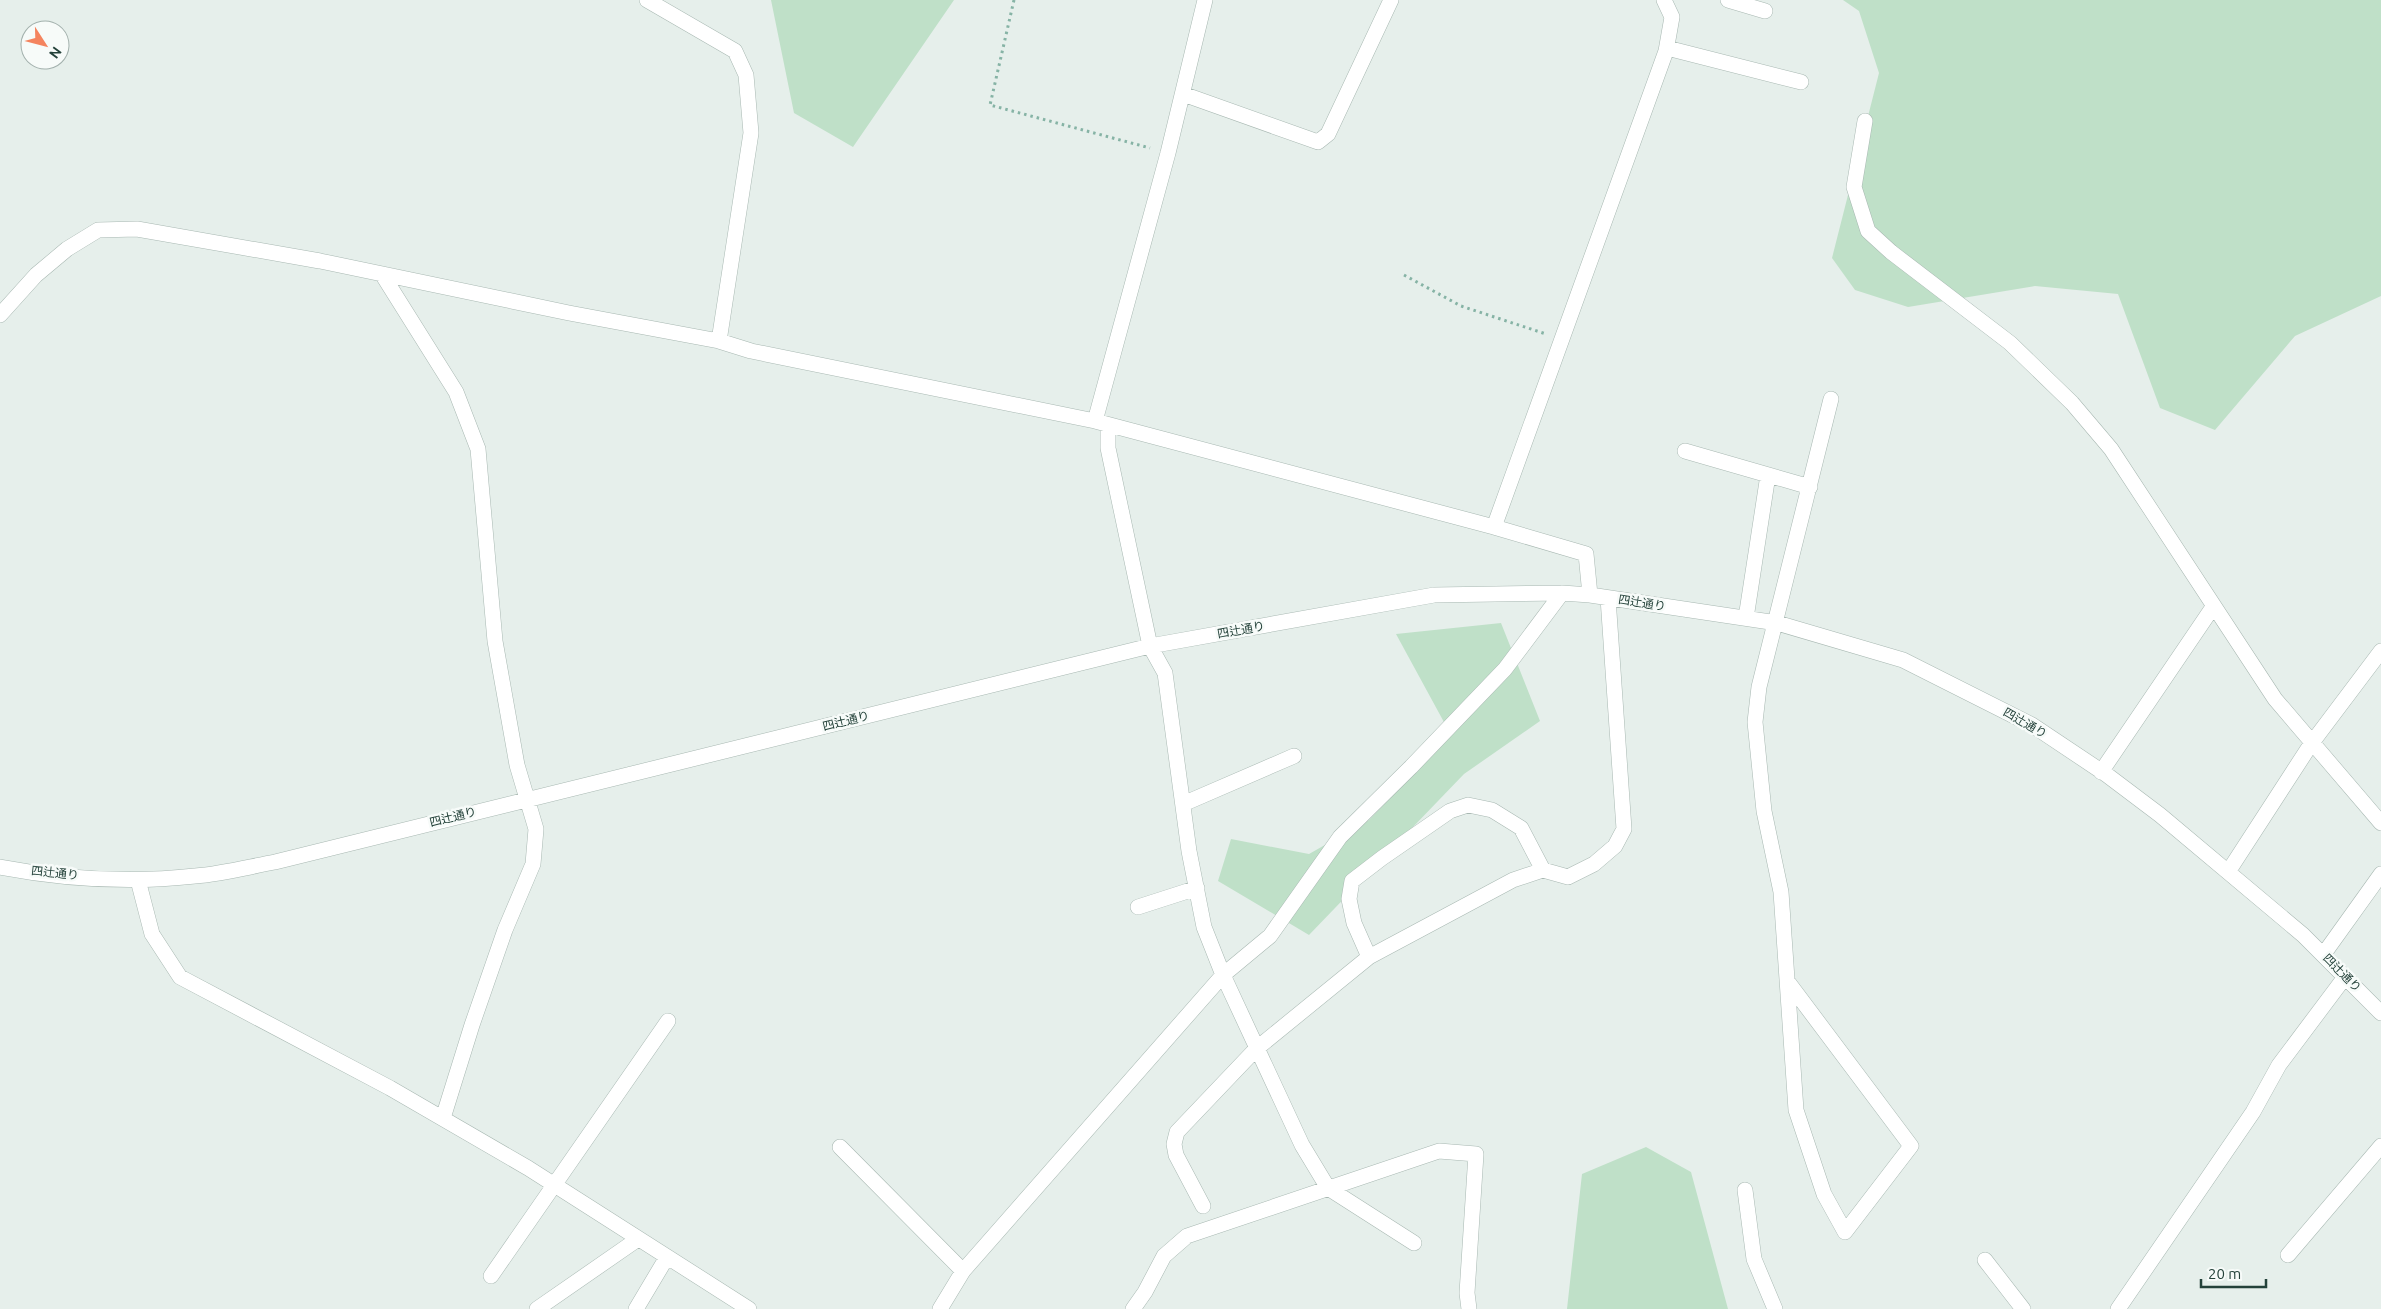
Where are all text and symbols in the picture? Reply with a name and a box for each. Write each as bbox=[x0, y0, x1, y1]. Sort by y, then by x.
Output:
north arrow bbox=[20, 20, 70, 70]
text: N bbox=[46, 44, 65, 62]
street label: 四辻通り bbox=[1617, 592, 1667, 613]
street label: 四辻通り bbox=[1216, 619, 1266, 640]
street label: 四辻通り bbox=[2001, 705, 2049, 740]
street label: 四辻通り bbox=[821, 708, 871, 733]
street label: 四辻通り bbox=[428, 804, 478, 829]
street label: 四辻通り bbox=[30, 864, 80, 881]
street label: 四辻通り bbox=[2321, 951, 2364, 994]
scale bar bbox=[2201, 1256, 2266, 1288]
text: 20 m bbox=[2208, 1265, 2241, 1282]

